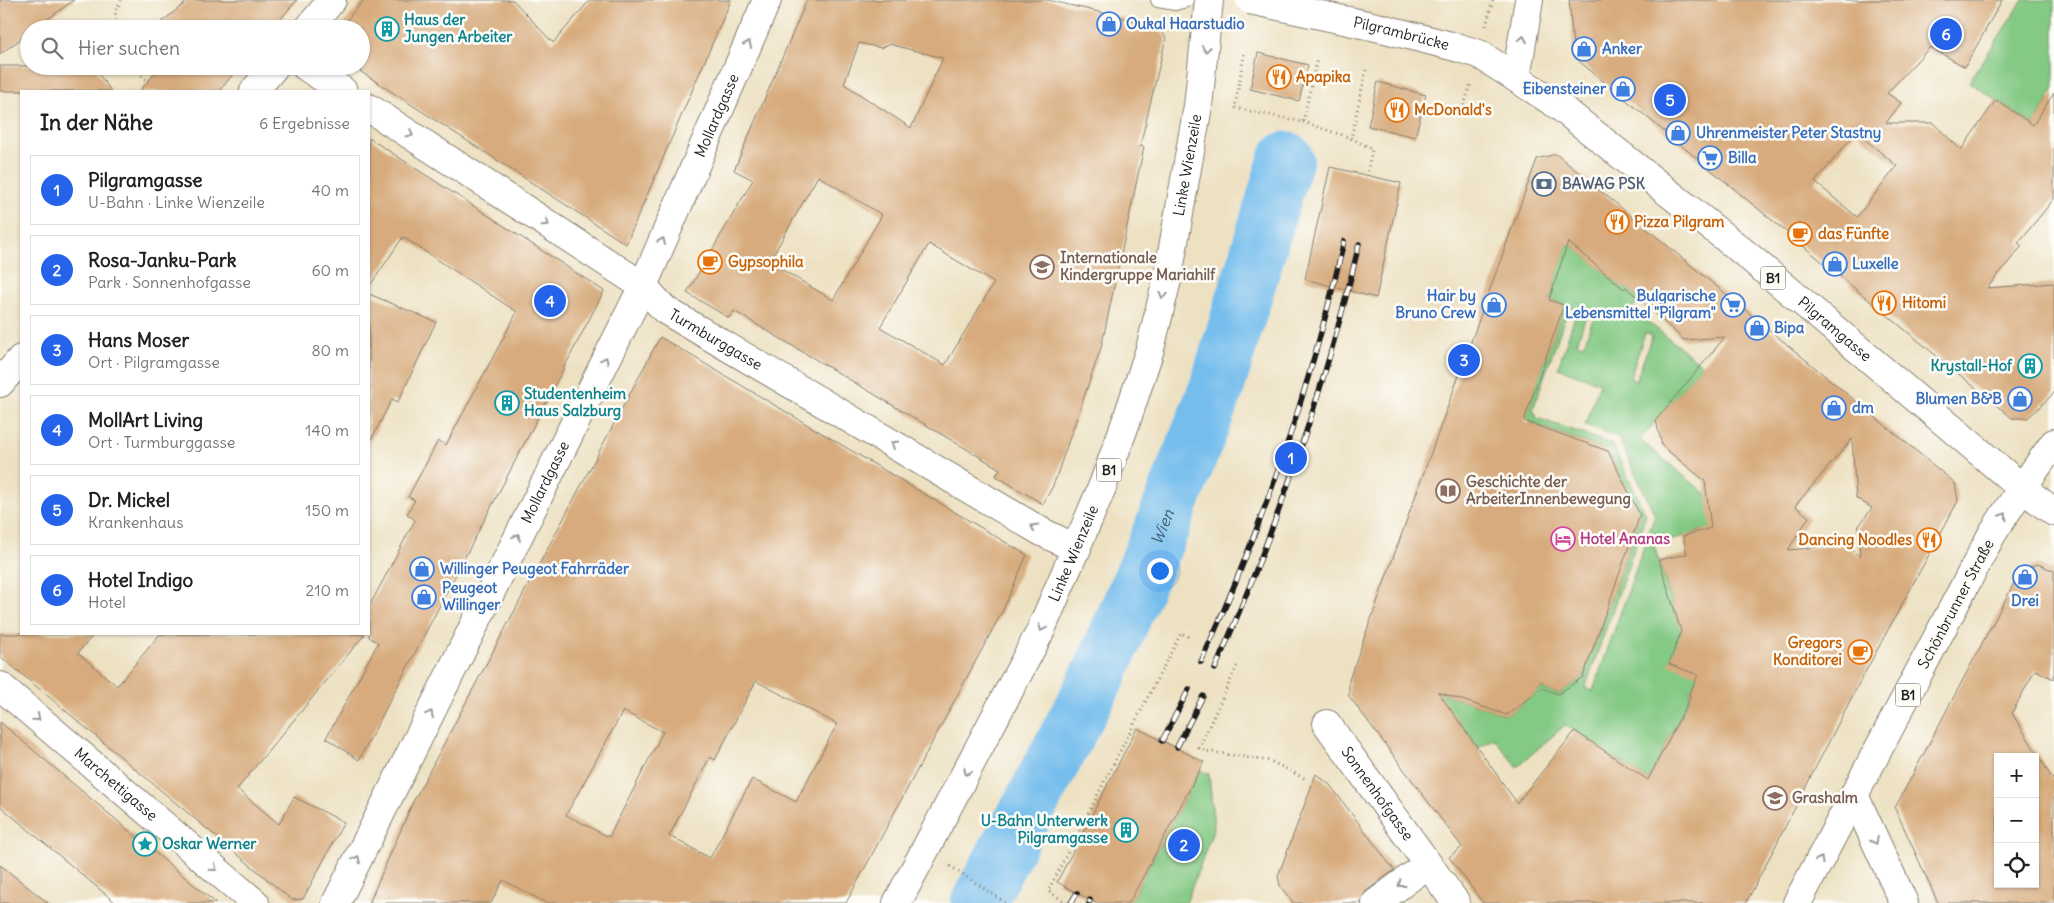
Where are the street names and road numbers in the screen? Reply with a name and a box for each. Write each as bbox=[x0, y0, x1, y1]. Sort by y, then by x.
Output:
street label: Pilgrambrücke bbox=[1352, 12, 1451, 54]
street label: Mollardgasse bbox=[690, 71, 743, 160]
street label: Linke Wienzeile bbox=[1169, 113, 1205, 217]
road number: B1 bbox=[1760, 266, 1786, 290]
street label: Pilgramgasse bbox=[1794, 292, 1876, 365]
street label: Turmburggasse bbox=[666, 305, 766, 374]
street label: Mollardgasse bbox=[517, 438, 573, 526]
road number: B1 bbox=[1096, 458, 1122, 482]
street label: Linke Wienzeile bbox=[1044, 502, 1102, 604]
street label: Schönbrunner Straße bbox=[1913, 536, 1998, 672]
road number: B1 bbox=[1896, 684, 1920, 706]
street label: Marchettigasse bbox=[71, 743, 162, 825]
street label: Sonnenhofgasse bbox=[1337, 743, 1418, 844]

